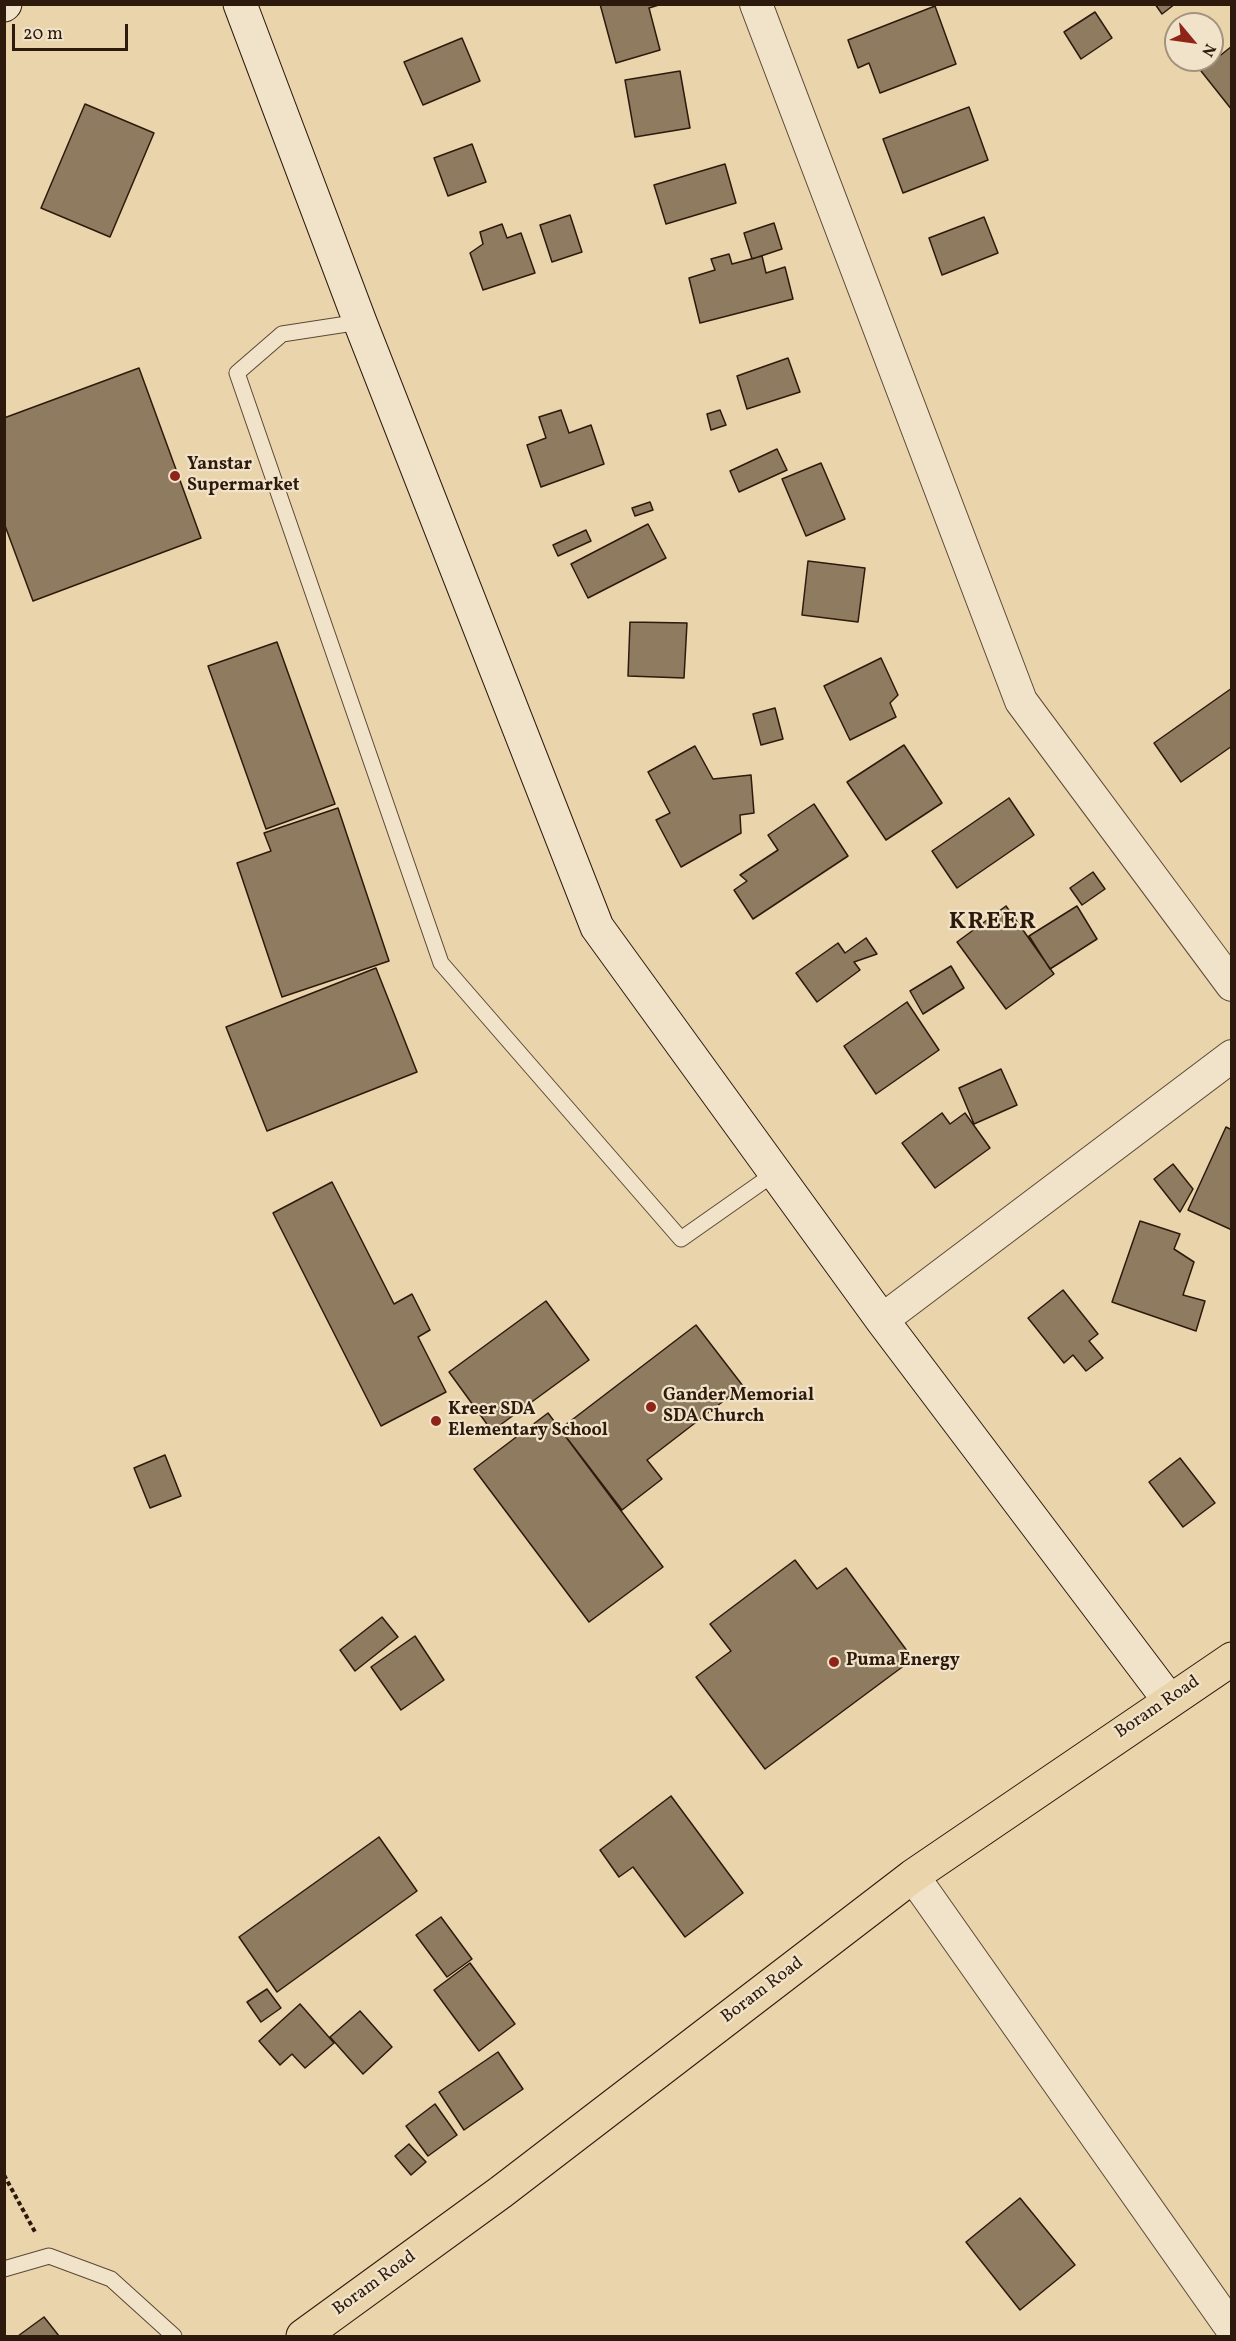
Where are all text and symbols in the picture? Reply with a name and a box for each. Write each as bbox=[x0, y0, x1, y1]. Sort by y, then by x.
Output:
scale bar bbox=[15, 12, 130, 50]
north arrow bbox=[1164, 12, 1224, 72]
text: 20 m bbox=[23, 22, 63, 47]
text: N bbox=[1196, 39, 1220, 60]
place label: Yanstar Supermarket bbox=[187, 455, 300, 498]
marker: Yanstar Supermarket bbox=[168, 469, 182, 483]
district label: KREER bbox=[949, 910, 1037, 938]
place label: Gander Memorial SDA Church bbox=[663, 1386, 814, 1428]
place label: Kreer SDA Elementary School bbox=[448, 1400, 608, 1442]
marker: Gander Memorial SDA Church bbox=[644, 1400, 658, 1414]
marker: Kreer SDA Elementary School bbox=[429, 1414, 443, 1428]
place label: Puma Energy bbox=[846, 1651, 960, 1673]
marker: Puma Energy bbox=[827, 1655, 841, 1669]
street label: Boram Road bbox=[1112, 1672, 1204, 1744]
street label: Boram Road bbox=[718, 1953, 808, 2029]
street label: Boram Road bbox=[329, 2247, 421, 2321]

